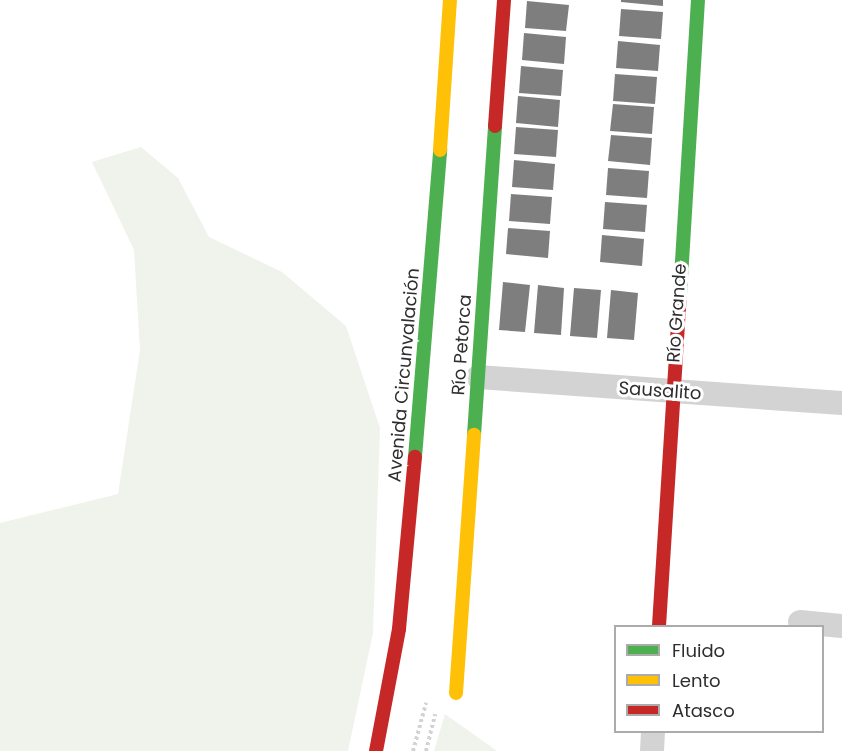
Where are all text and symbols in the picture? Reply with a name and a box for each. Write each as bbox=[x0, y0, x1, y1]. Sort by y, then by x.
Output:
street label: Río Grande bbox=[663, 263, 691, 363]
street label: Avenida Circunvalación bbox=[384, 267, 424, 483]
street label: Río Petorca bbox=[448, 294, 476, 396]
street label: Sausalito bbox=[618, 377, 702, 405]
legend bbox=[614, 625, 824, 733]
text: Fluido bbox=[672, 638, 725, 663]
text: Lento bbox=[672, 668, 721, 693]
text: Atasco bbox=[672, 698, 735, 723]

